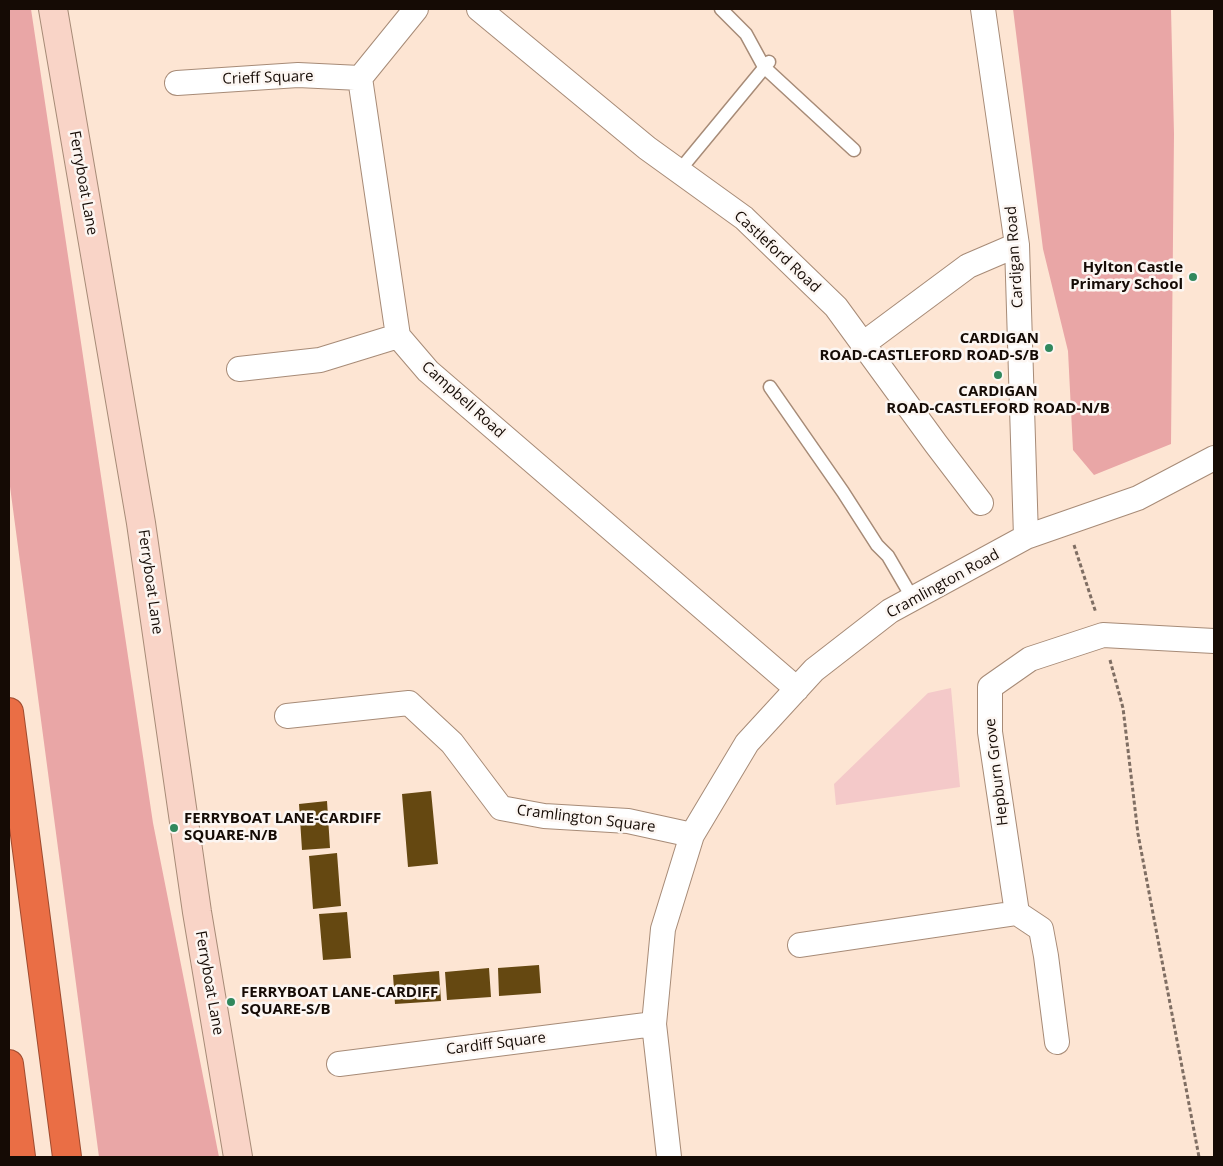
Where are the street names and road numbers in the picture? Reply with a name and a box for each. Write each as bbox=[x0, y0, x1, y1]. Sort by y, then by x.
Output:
street label: Crieff Square bbox=[222, 67, 314, 89]
street label: Ferryboat Lane bbox=[65, 129, 101, 237]
street label: Cardigan Road bbox=[1002, 205, 1028, 309]
street label: Castleford Road bbox=[730, 207, 824, 297]
street label: Campbell Road bbox=[418, 358, 508, 442]
street label: Ferryboat Lane bbox=[134, 529, 166, 635]
street label: Cramlington Road bbox=[884, 546, 1002, 622]
street label: Hepburn Grove bbox=[981, 717, 1013, 827]
street label: Cramlington Square bbox=[516, 802, 656, 836]
street label: Ferryboat Lane bbox=[191, 929, 227, 1037]
street label: Cardiff Square bbox=[445, 1029, 547, 1059]

